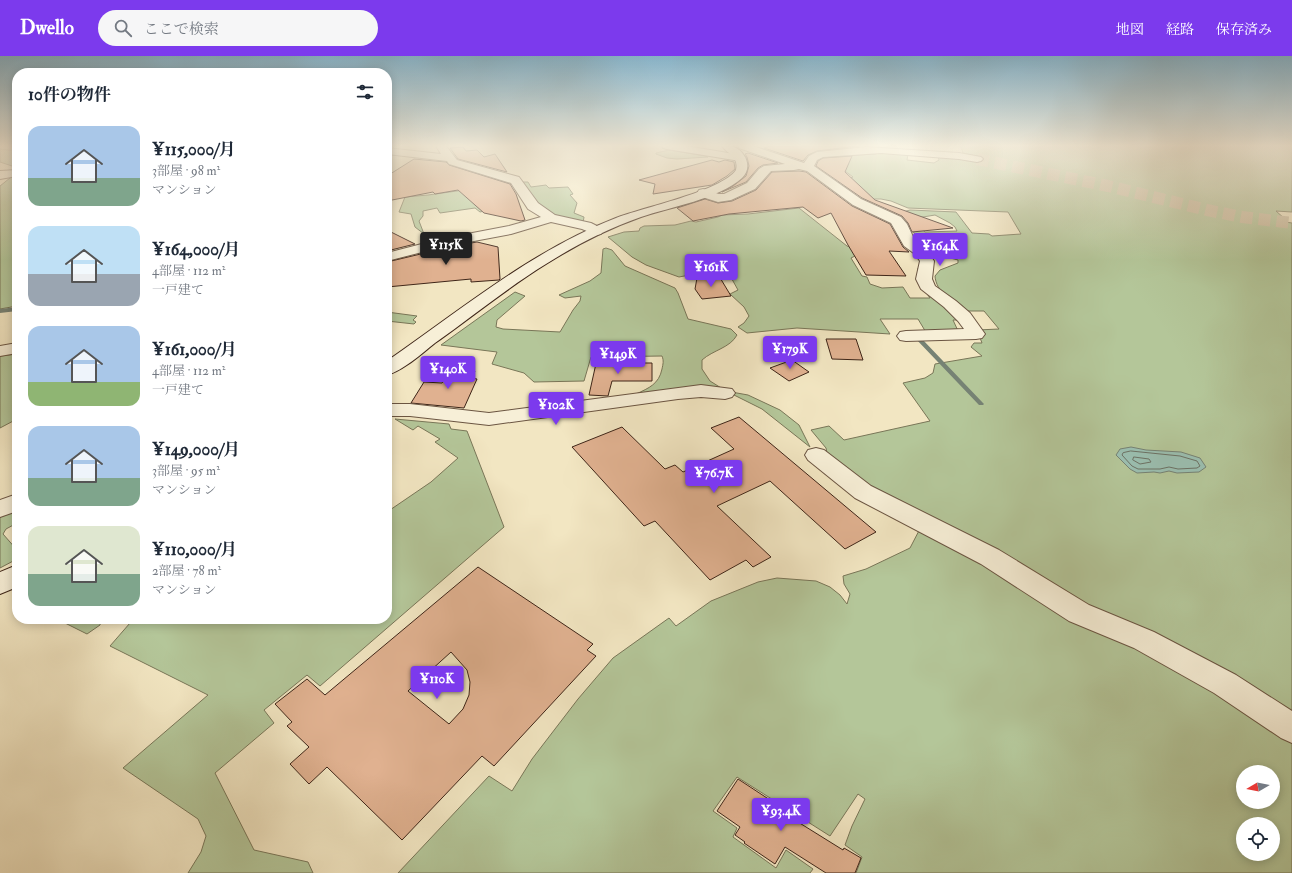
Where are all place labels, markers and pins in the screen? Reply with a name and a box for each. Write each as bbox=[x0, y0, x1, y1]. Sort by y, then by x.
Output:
pin: ¥115K bbox=[418, 232, 474, 266]
pin: ¥164K bbox=[912, 233, 968, 267]
pin: ¥161K bbox=[683, 254, 739, 288]
pin: ¥179K bbox=[762, 336, 818, 370]
pin: ¥149K bbox=[590, 341, 646, 375]
pin: ¥140K bbox=[420, 356, 476, 390]
pin: ¥102K bbox=[528, 392, 584, 426]
pin: ¥76.7K bbox=[681, 460, 747, 494]
pin: ¥110K bbox=[409, 666, 465, 700]
pin: ¥93.4K bbox=[748, 798, 814, 832]

